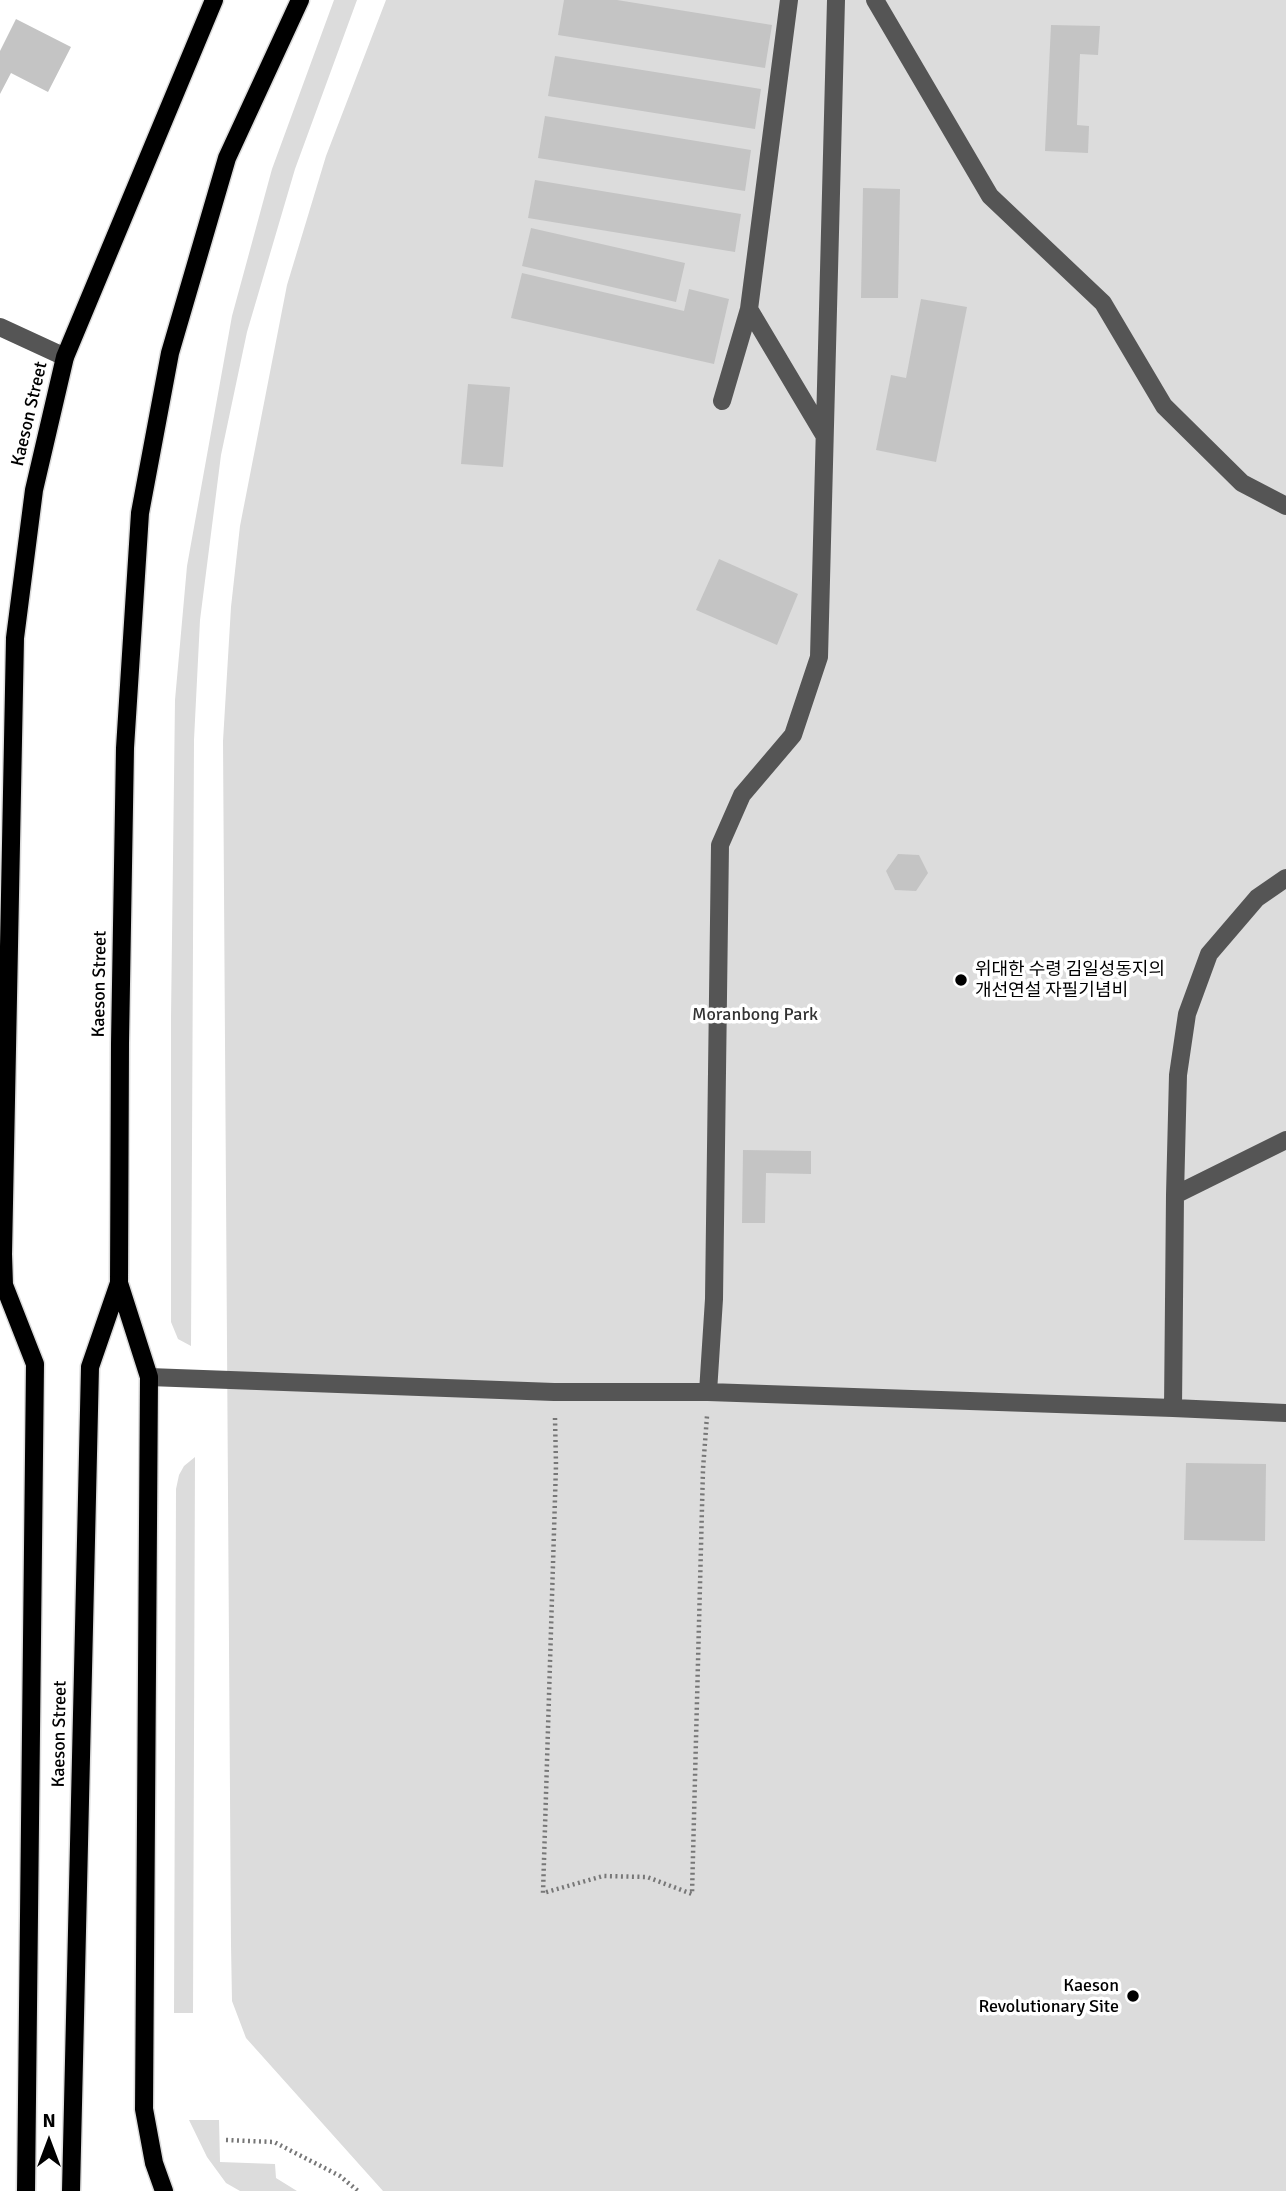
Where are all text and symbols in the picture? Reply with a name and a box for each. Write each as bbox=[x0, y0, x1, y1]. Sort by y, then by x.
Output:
street label: Kaeson Street bbox=[7, 360, 53, 468]
street label: Kaeson Street bbox=[88, 930, 112, 1038]
place label: 위대한 수령 김일성동지의 개선연설 자필기념비 bbox=[975, 959, 1165, 1002]
marker: 위대한 수령 김일성동지의 개선연설 자필기념비 bbox=[953, 972, 969, 988]
park label: Moranbong Park bbox=[692, 1004, 818, 1026]
street label: Kaeson Street bbox=[48, 1680, 72, 1788]
place label: Kaeson Revolutionary Site bbox=[978, 1975, 1119, 2018]
marker: Kaeson Revolutionary Site bbox=[1125, 1988, 1141, 2004]
north arrow bbox=[14, 2107, 84, 2177]
text: N bbox=[42, 2109, 56, 2133]

